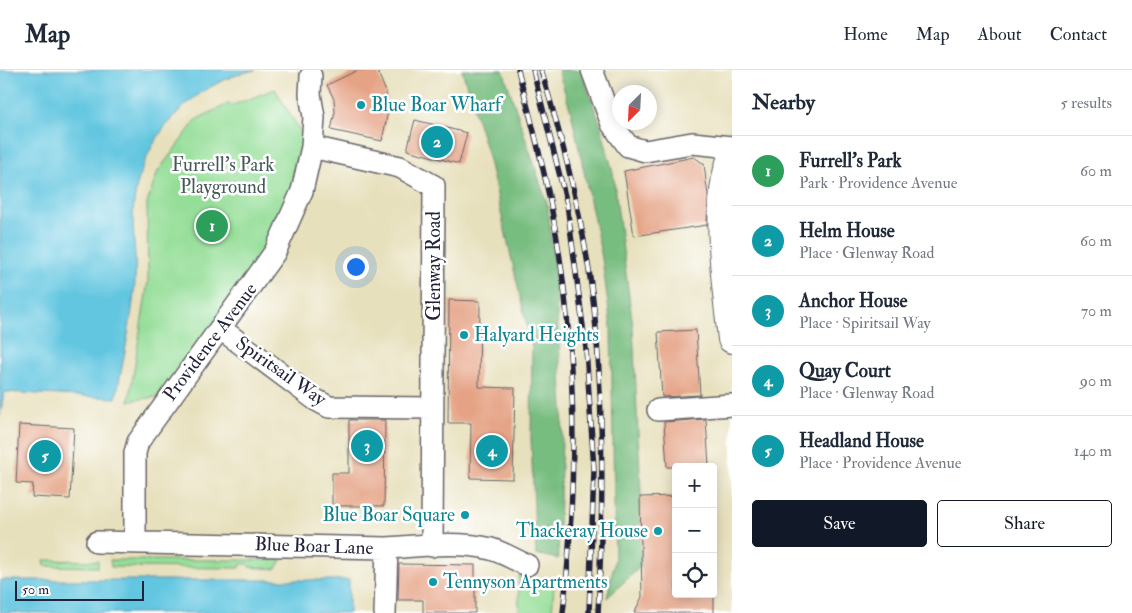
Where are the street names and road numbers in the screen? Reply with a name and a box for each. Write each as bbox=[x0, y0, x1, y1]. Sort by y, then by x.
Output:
street label: Glenway Road bbox=[422, 211, 446, 321]
street label: Providence Avenue bbox=[158, 278, 262, 406]
street label: Spiritsail Way bbox=[230, 331, 331, 412]
street label: Blue Boar Lane bbox=[254, 532, 374, 560]

